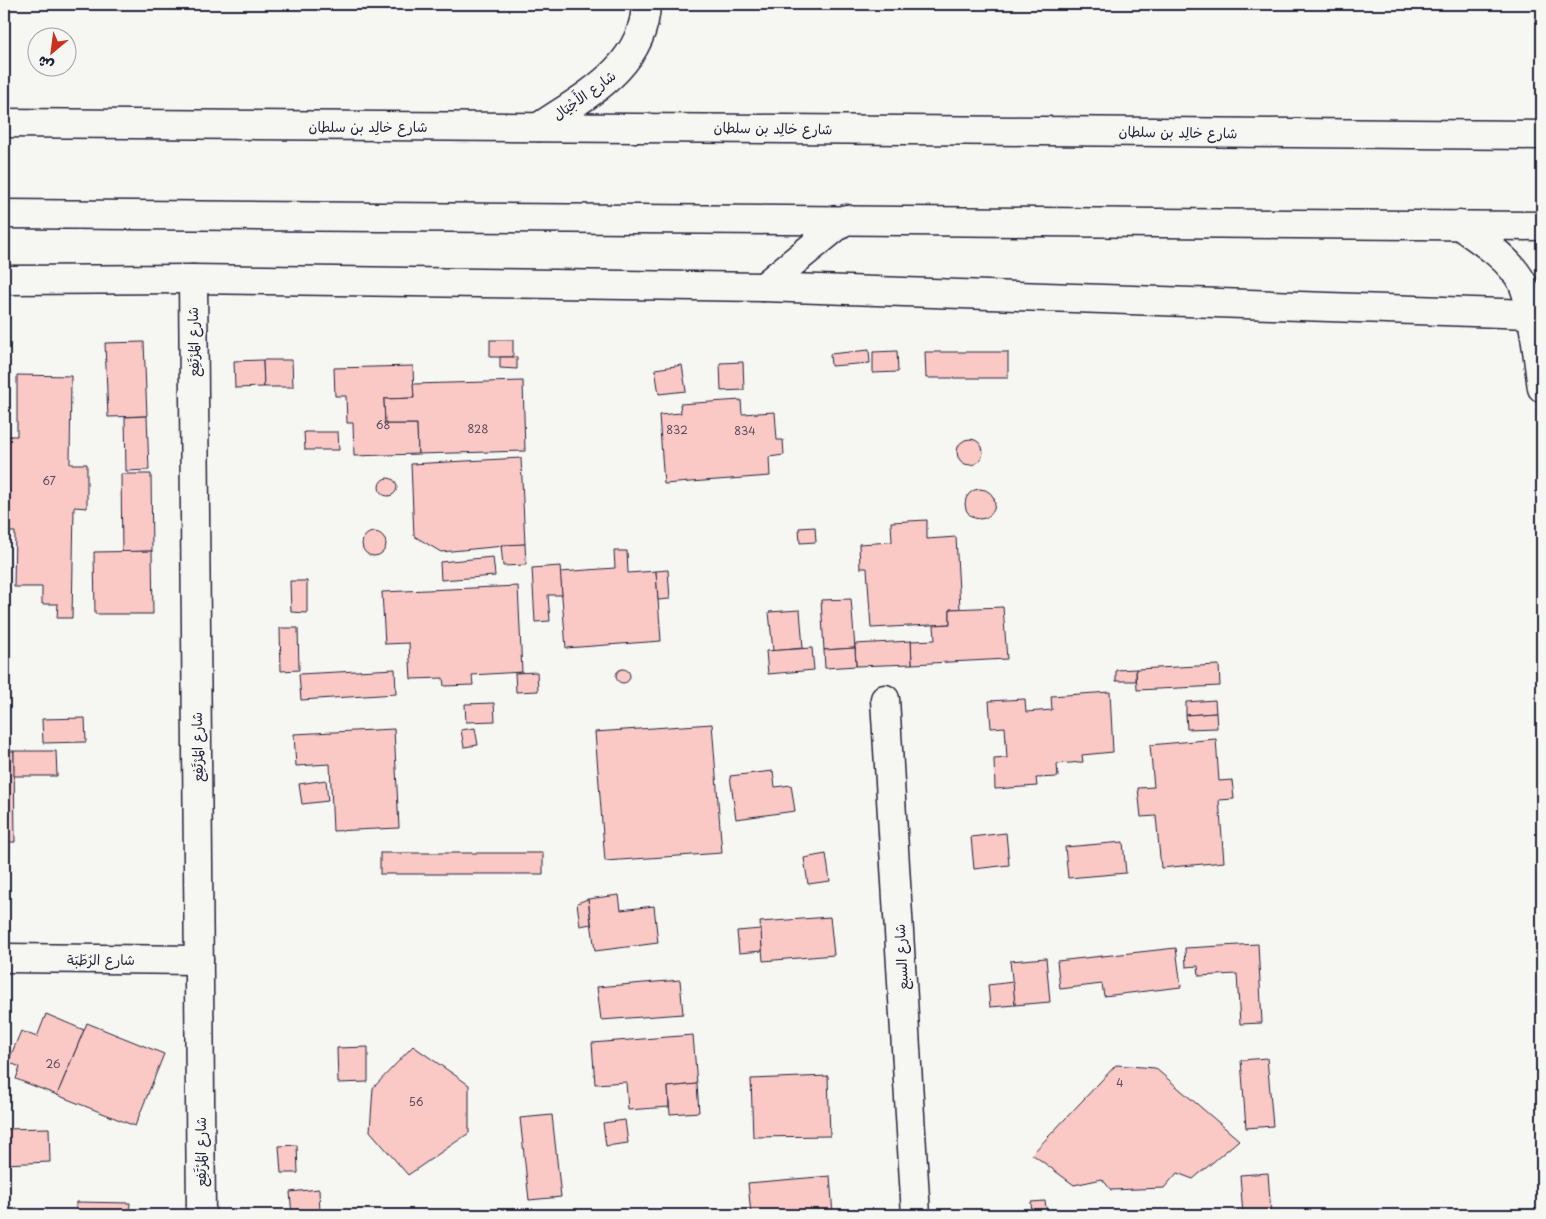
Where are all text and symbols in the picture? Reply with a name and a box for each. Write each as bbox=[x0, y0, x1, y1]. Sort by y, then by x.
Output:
north arrow bbox=[28, 28, 78, 78]
text: ش bbox=[34, 51, 57, 77]
street label: شارع الأَجْيَال bbox=[547, 64, 620, 125]
street label: شارع خالِد بن سلطان bbox=[308, 116, 428, 137]
street label: شارع خالِد بن سلطان bbox=[713, 116, 833, 140]
street label: شارع خالِد بن سلطان bbox=[1118, 120, 1238, 144]
street label: شارع المُرْتَفِع bbox=[182, 307, 205, 377]
house number: 68 bbox=[376, 416, 390, 433]
house number: 828 bbox=[468, 420, 488, 437]
house number: 832 bbox=[666, 421, 688, 438]
house number: 834 bbox=[734, 422, 756, 439]
house number: 67 bbox=[42, 472, 56, 489]
street label: شارع المُرْتَفِع bbox=[186, 712, 209, 782]
street label: شارع السبع bbox=[889, 923, 914, 991]
street label: شارع الرُطَبَة bbox=[67, 949, 135, 970]
house number: 26 bbox=[45, 1055, 61, 1072]
house number: 4 bbox=[1116, 1074, 1124, 1091]
house number: 56 bbox=[409, 1093, 424, 1110]
street label: شارع المُرْتَفِع bbox=[190, 1117, 212, 1187]

